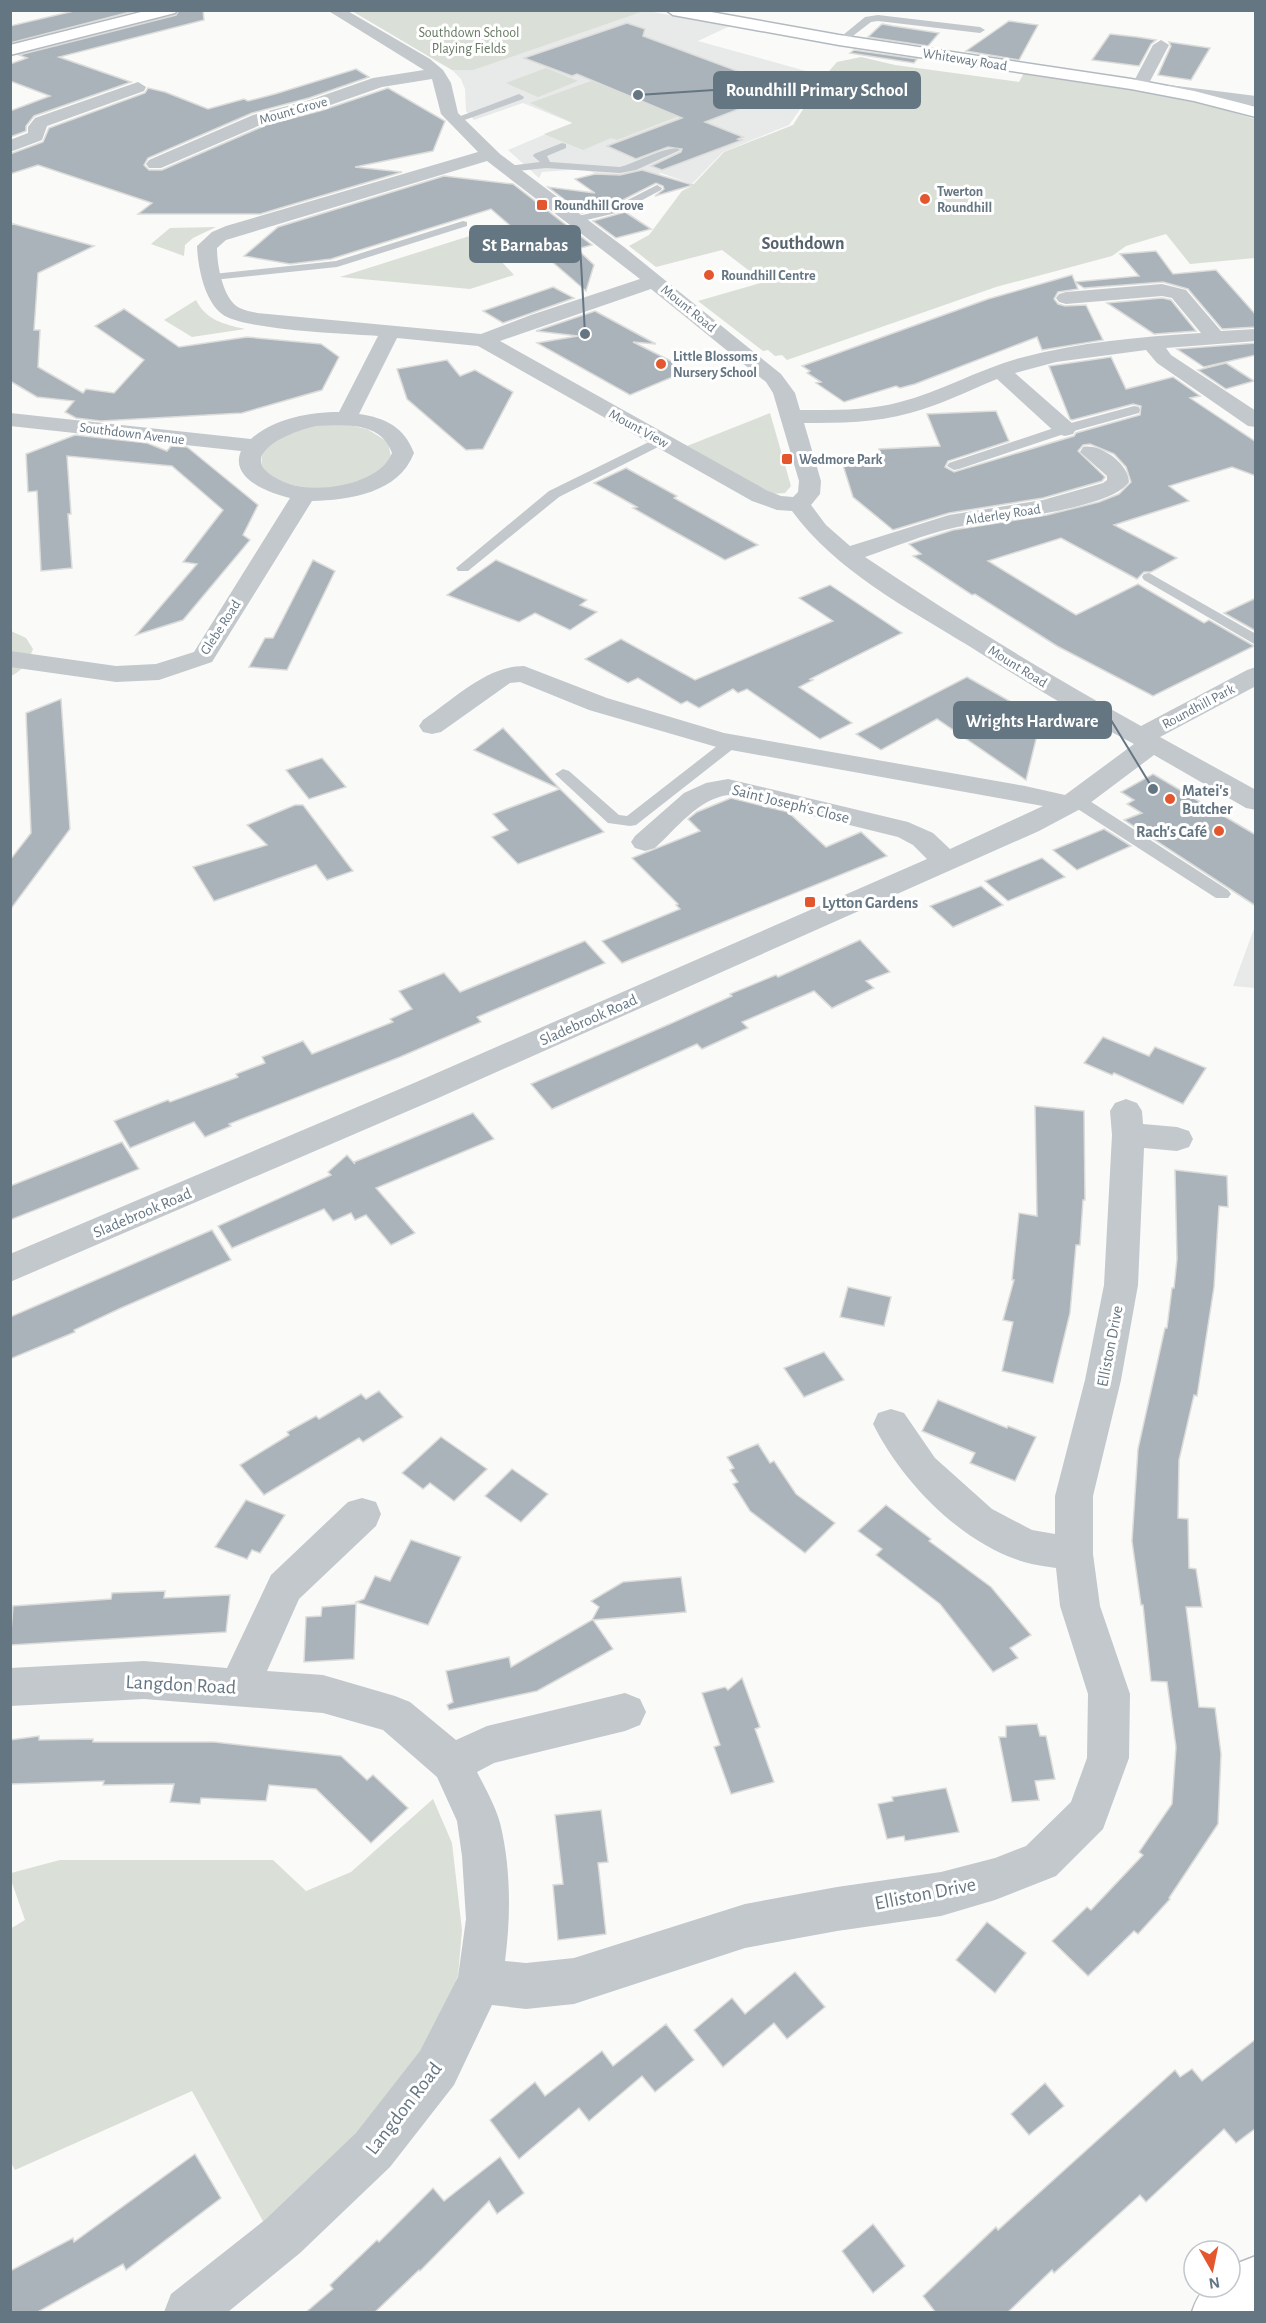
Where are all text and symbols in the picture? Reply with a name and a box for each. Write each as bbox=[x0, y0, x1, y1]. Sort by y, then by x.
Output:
park label: Southdown School Playing Fields bbox=[418, 26, 520, 56]
street label: Whiteway Road bbox=[922, 46, 1008, 74]
callout: Roundhill Primary School bbox=[714, 72, 920, 108]
text: Roundhill Primary School bbox=[726, 82, 908, 100]
street label: Mount Grove bbox=[258, 95, 329, 127]
place label: Twerton Roundhill bbox=[937, 185, 992, 215]
marker: Twerton Roundhill bbox=[918, 192, 932, 206]
marker: Roundhill Grove bbox=[535, 198, 549, 212]
place label: Roundhill Grove bbox=[554, 199, 644, 213]
callout: St Barnabas bbox=[470, 226, 580, 262]
district label: Southdown bbox=[762, 235, 844, 253]
text: St Barnabas bbox=[482, 237, 568, 255]
marker: Roundhill Centre bbox=[702, 268, 716, 282]
place label: Roundhill Centre bbox=[721, 269, 816, 283]
street label: Mount Road bbox=[658, 282, 719, 335]
place label: Little Blossoms Nursery School bbox=[673, 350, 758, 380]
marker: Little Blossoms Nursery School bbox=[654, 357, 668, 371]
street label: Mount View bbox=[606, 407, 671, 451]
street label: Southdown Avenue bbox=[79, 421, 185, 447]
marker: Wedmore Park bbox=[780, 452, 794, 466]
place label: Wedmore Park bbox=[799, 453, 882, 467]
street label: Alderley Road bbox=[965, 502, 1042, 528]
street label: Glebe Road bbox=[198, 598, 244, 657]
street label: Mount Road bbox=[986, 643, 1049, 690]
street label: Roundhill Park bbox=[1160, 682, 1237, 732]
callout: Wrights Hardware bbox=[954, 702, 1111, 738]
text: Wrights Hardware bbox=[966, 713, 1098, 731]
street label: Saint Joseph's Close bbox=[730, 782, 851, 826]
place label: Matei's Butcher bbox=[1182, 783, 1233, 817]
marker: Matei's Butcher bbox=[1163, 792, 1177, 806]
place label: Rach's Café bbox=[1136, 824, 1207, 840]
marker: Rach's Café bbox=[1212, 824, 1226, 838]
marker: Lytton Gardens bbox=[803, 895, 817, 909]
place label: Lytton Gardens bbox=[822, 895, 918, 912]
street label: Sladebrook Road bbox=[537, 991, 640, 1049]
street label: Sladebrook Road bbox=[91, 1185, 194, 1241]
street label: Elliston Drive bbox=[1094, 1304, 1126, 1388]
street label: Langdon Road bbox=[125, 1672, 237, 1698]
street label: Elliston Drive bbox=[873, 1874, 977, 1914]
street label: Langdon Road bbox=[362, 2059, 446, 2158]
north arrow bbox=[1182, 2239, 1242, 2299]
text: N bbox=[1207, 2274, 1221, 2292]

